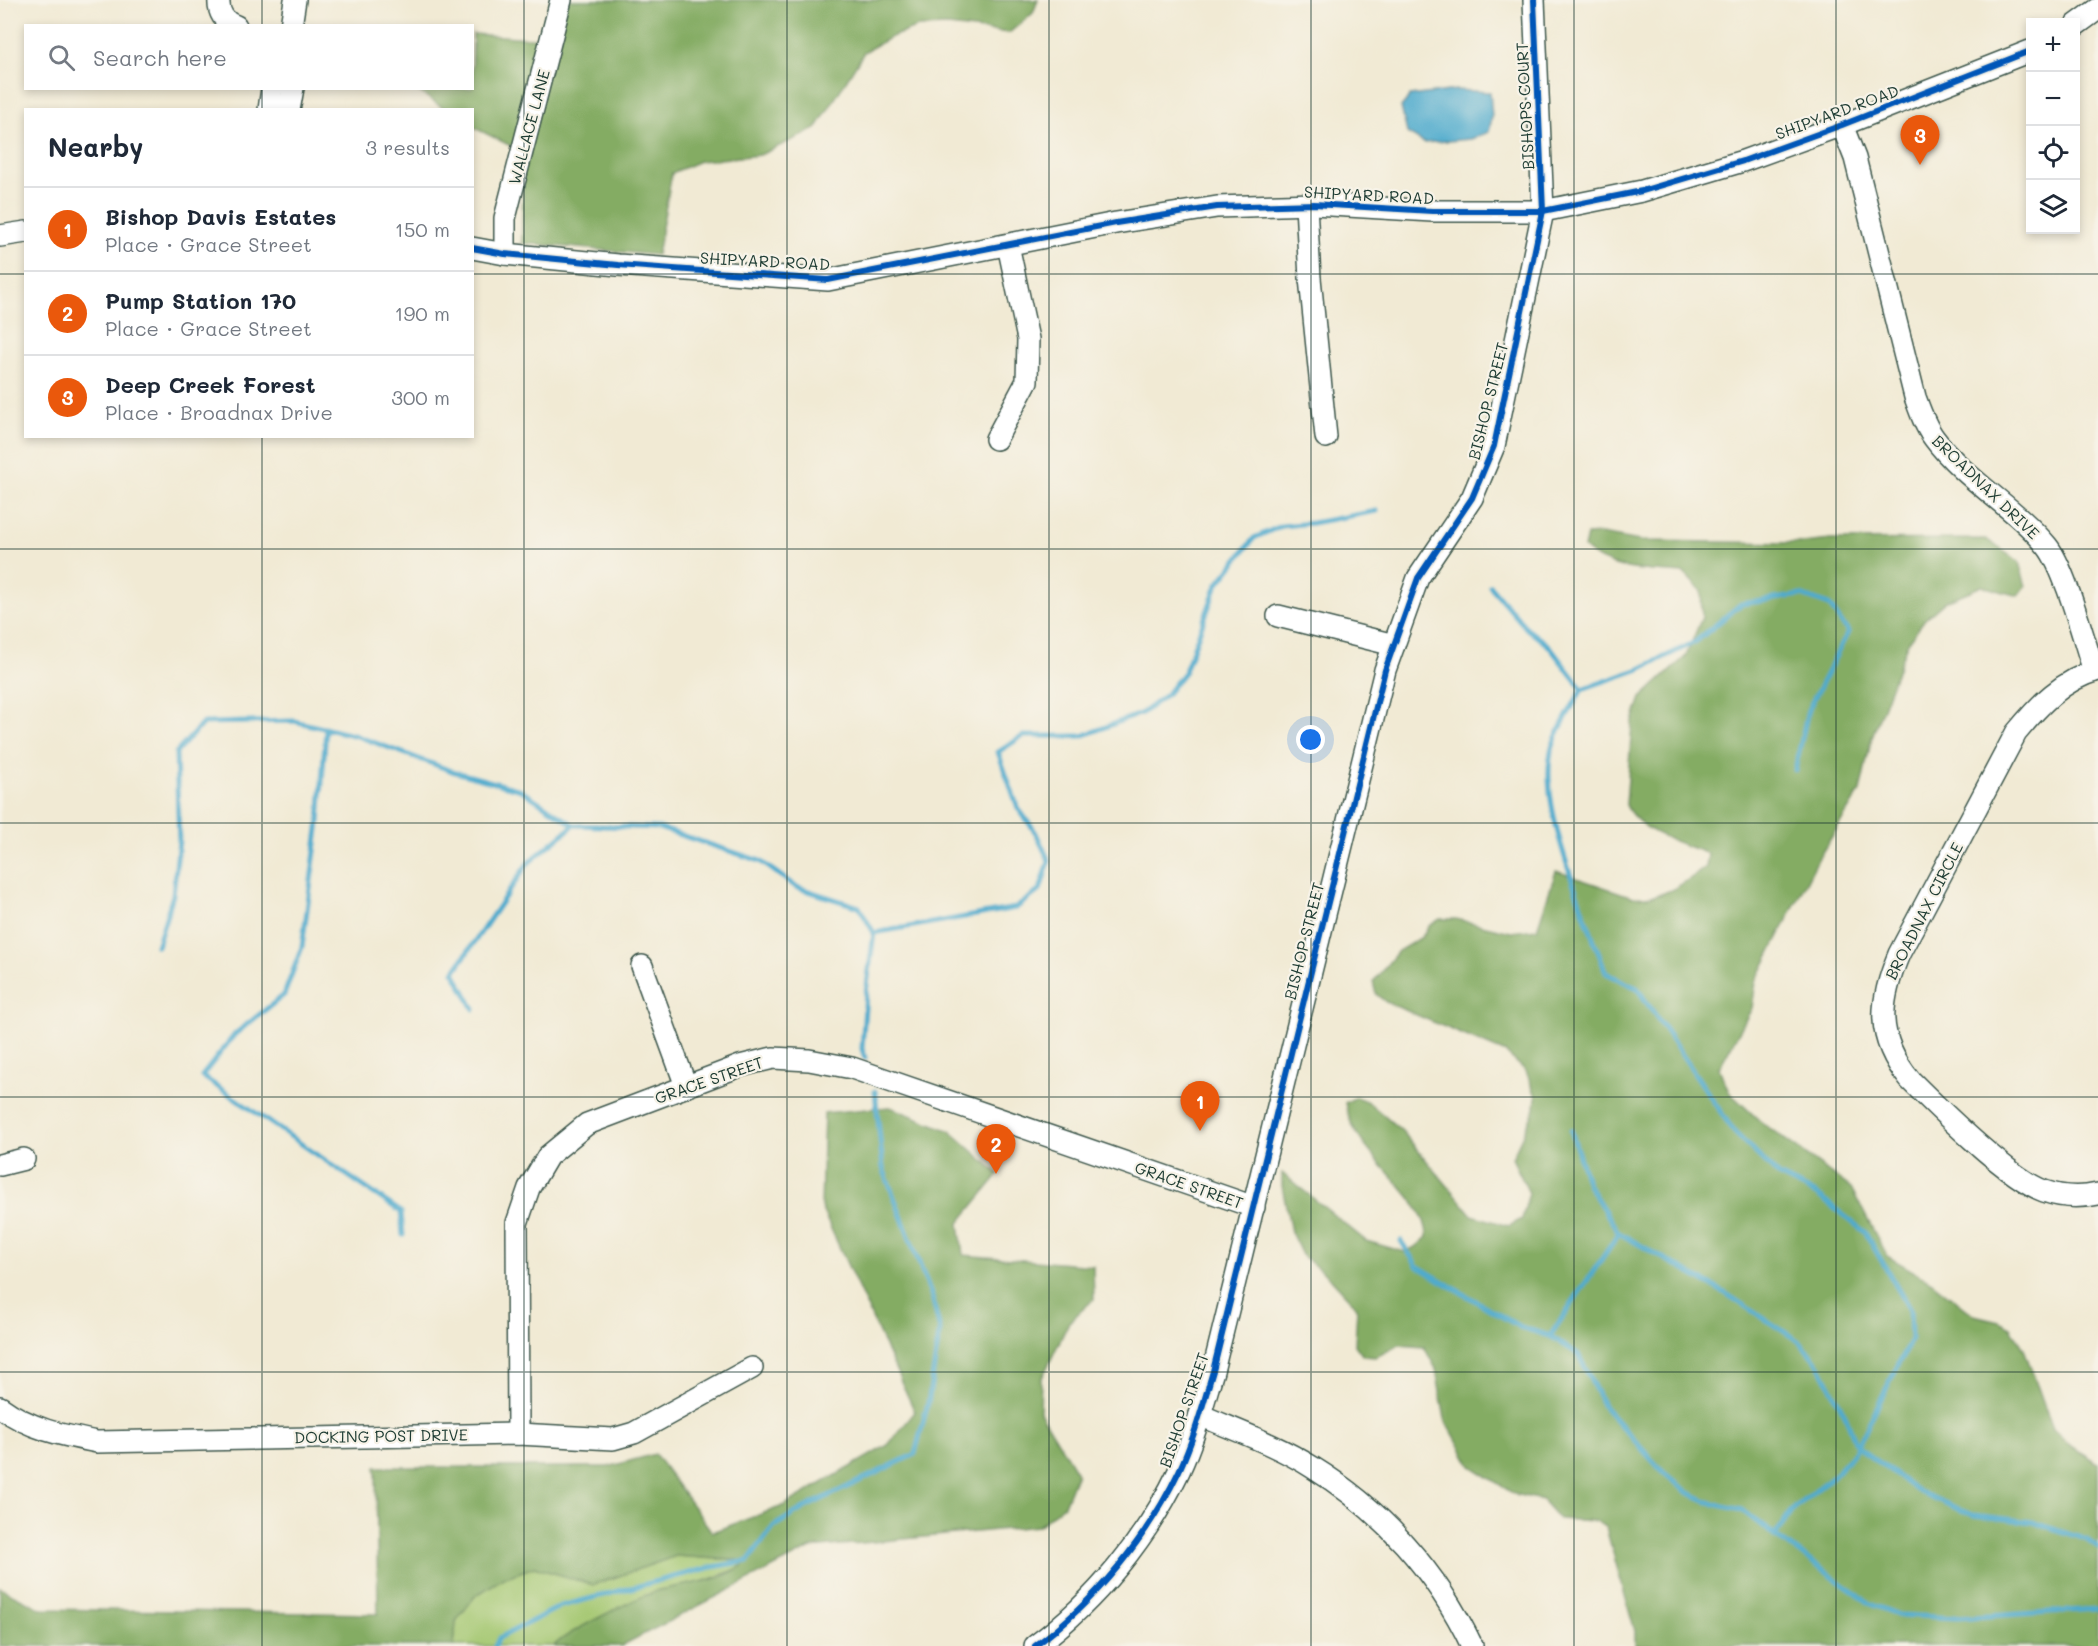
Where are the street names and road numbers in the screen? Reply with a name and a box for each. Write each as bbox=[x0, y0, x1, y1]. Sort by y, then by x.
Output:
street label: BISHOPS COURT bbox=[1511, 42, 1538, 170]
street label: WALLACE LANE bbox=[503, 67, 554, 187]
street label: SHIPYARD ROAD bbox=[1772, 79, 1902, 144]
street label: SHIPYARD ROAD bbox=[1304, 181, 1435, 208]
street label: SHIPYARD ROAD bbox=[700, 247, 831, 274]
street label: BISHOP STREET bbox=[1463, 340, 1512, 462]
street label: BROADNAX DRIVE bbox=[1928, 430, 2044, 543]
street label: BROADNAX CIRCLE bbox=[1880, 839, 1967, 983]
street label: BISHOP STREET bbox=[1279, 880, 1328, 1002]
street label: GRACE STREET bbox=[652, 1051, 766, 1108]
street label: GRACE STREET bbox=[1132, 1156, 1246, 1213]
street label: BISHOP STREET bbox=[1154, 1349, 1213, 1470]
street label: DOCKING POST DRIVE bbox=[294, 1423, 468, 1448]

